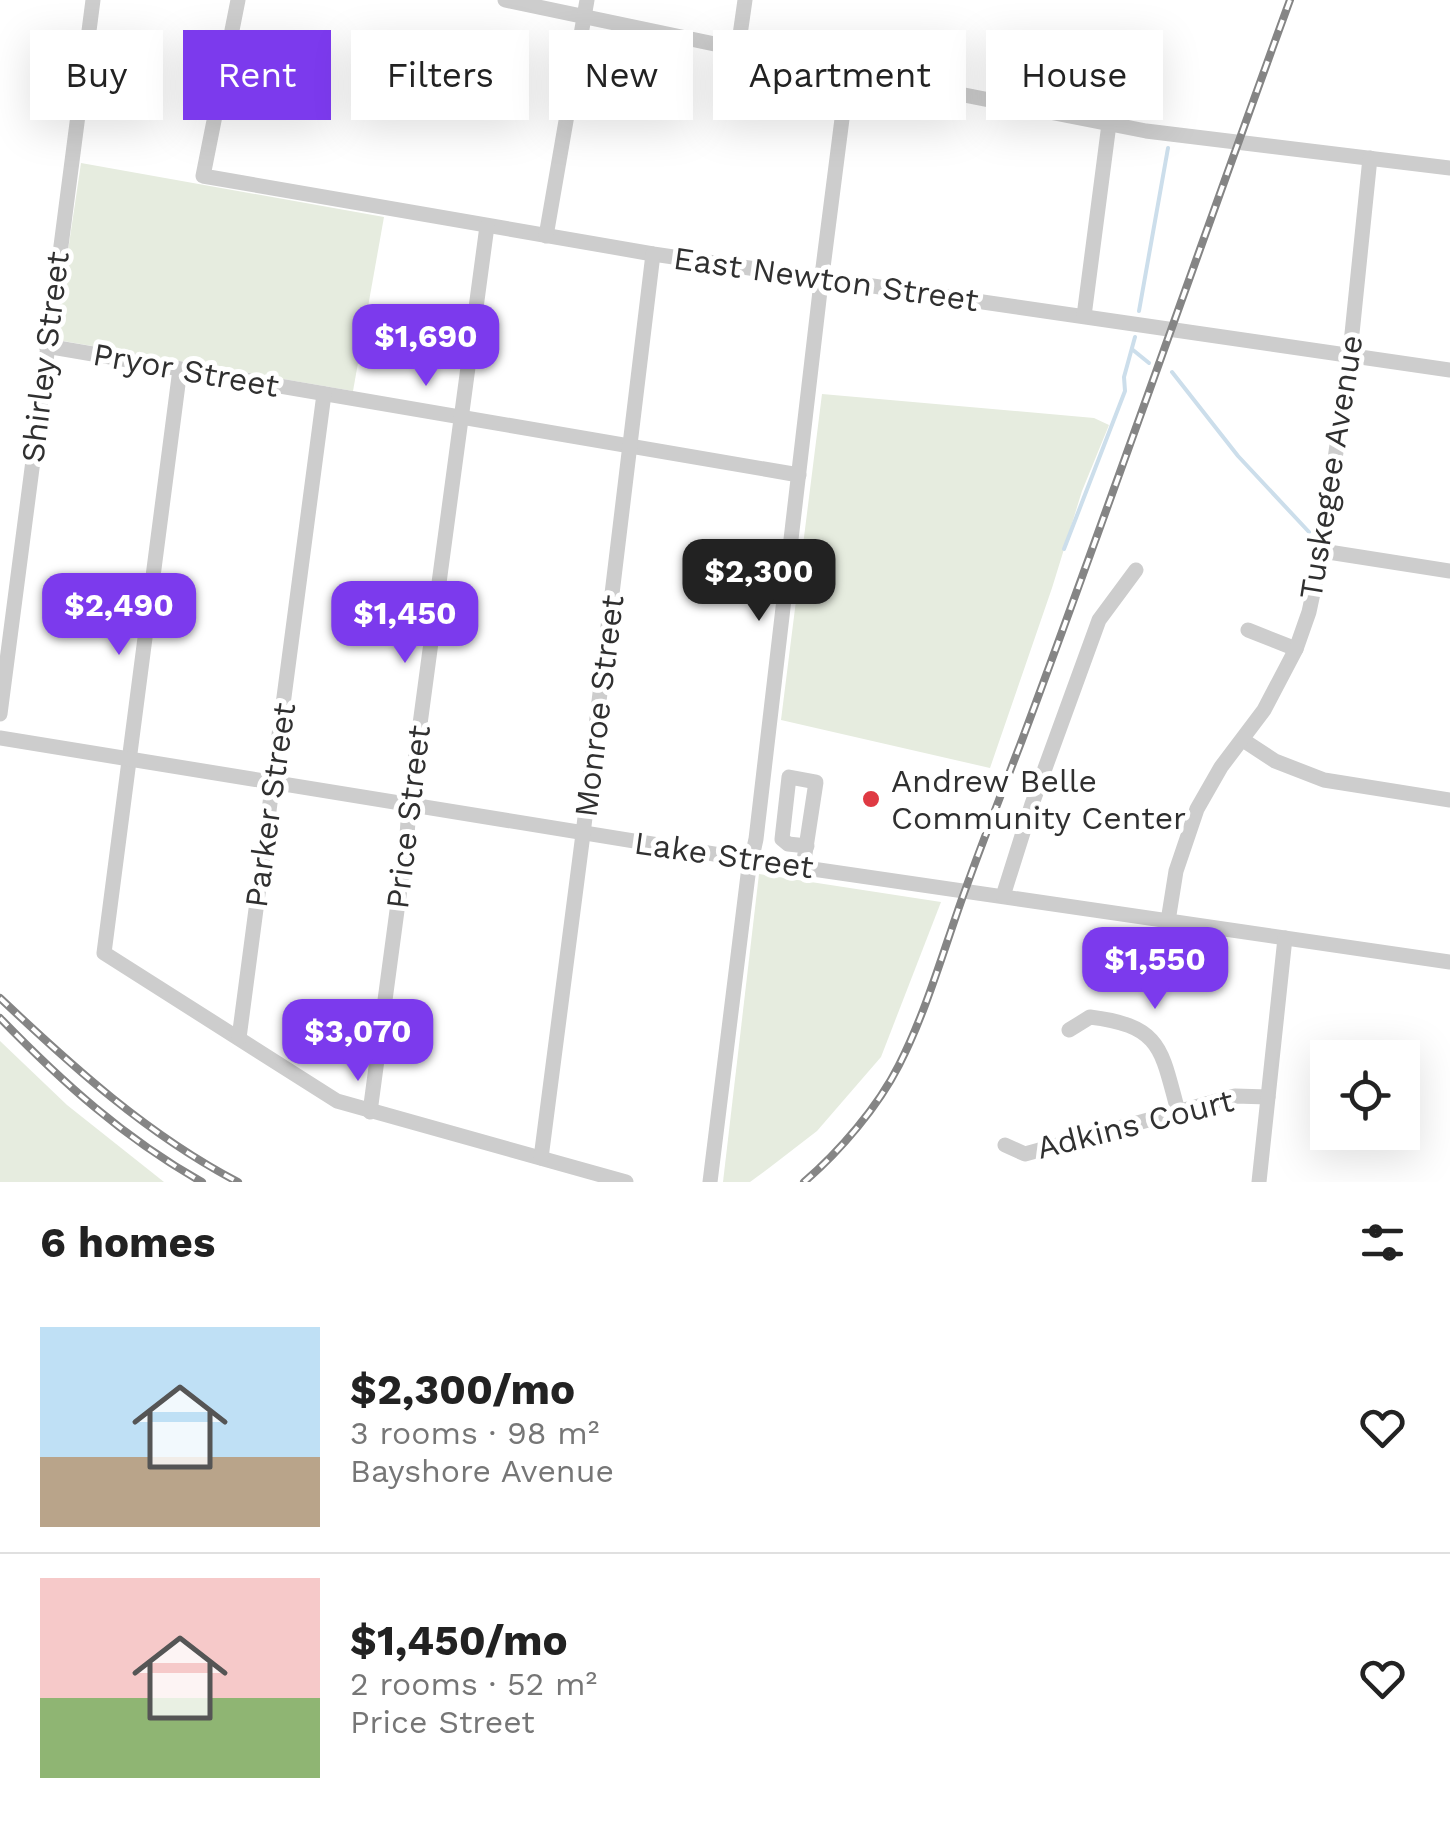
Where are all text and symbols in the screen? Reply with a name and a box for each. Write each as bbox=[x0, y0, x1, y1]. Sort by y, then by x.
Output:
chip: Buy bbox=[30, 30, 163, 120]
chip: Rent bbox=[183, 30, 331, 120]
chip: Filters bbox=[351, 30, 529, 120]
chip: New bbox=[549, 30, 693, 120]
chip: Apartment bbox=[713, 30, 966, 120]
chip: House bbox=[986, 30, 1163, 120]
street label: East Newton Street bbox=[671, 239, 981, 319]
street label: Shirley Street bbox=[13, 249, 77, 465]
pin: $1,690 bbox=[345, 304, 507, 389]
text: $1,690 bbox=[374, 317, 478, 355]
street label: Tuskegee Avenue bbox=[1291, 332, 1371, 602]
street label: Pryor Street bbox=[90, 335, 282, 405]
pin: $2,300 bbox=[678, 539, 840, 624]
text: $2,300 bbox=[704, 552, 814, 590]
pin: $2,490 bbox=[38, 573, 200, 658]
pin: $1,450 bbox=[324, 581, 486, 666]
text: $2,490 bbox=[64, 586, 174, 624]
street label: Monroe Street bbox=[567, 593, 631, 819]
text: $1,450 bbox=[353, 594, 457, 632]
street label: Parker Street bbox=[237, 700, 303, 910]
street label: Price Street bbox=[378, 723, 438, 911]
place label: Andrew Belle Community Center bbox=[891, 762, 1186, 837]
marker: Andrew Belle Community Center bbox=[860, 788, 882, 810]
street label: Lake Street bbox=[632, 824, 816, 886]
pin: $1,550 bbox=[1074, 927, 1236, 1012]
text: $1,550 bbox=[1104, 940, 1206, 978]
pin: $3,070 bbox=[277, 999, 439, 1084]
text: $3,070 bbox=[304, 1012, 412, 1050]
map controls bbox=[1310, 1040, 1420, 1150]
button: locate bbox=[1310, 1040, 1420, 1150]
street label: Adkins Court bbox=[1033, 1081, 1237, 1167]
icon: filters bbox=[1355, 1215, 1410, 1270]
text: 6 homes bbox=[40, 1218, 215, 1267]
text: $2,300/mo bbox=[350, 1365, 575, 1414]
icon: home bbox=[120, 1367, 240, 1487]
icon: heart bbox=[1355, 1400, 1410, 1455]
text: 3 rooms · 98 m² bbox=[350, 1414, 599, 1452]
text: Bayshore Avenue bbox=[350, 1452, 614, 1490]
text: $1,450/mo bbox=[350, 1616, 568, 1665]
icon: home bbox=[120, 1618, 240, 1738]
icon: heart bbox=[1355, 1651, 1410, 1706]
text: 2 rooms · 52 m² bbox=[350, 1665, 597, 1703]
text: Price Street bbox=[350, 1703, 535, 1741]

